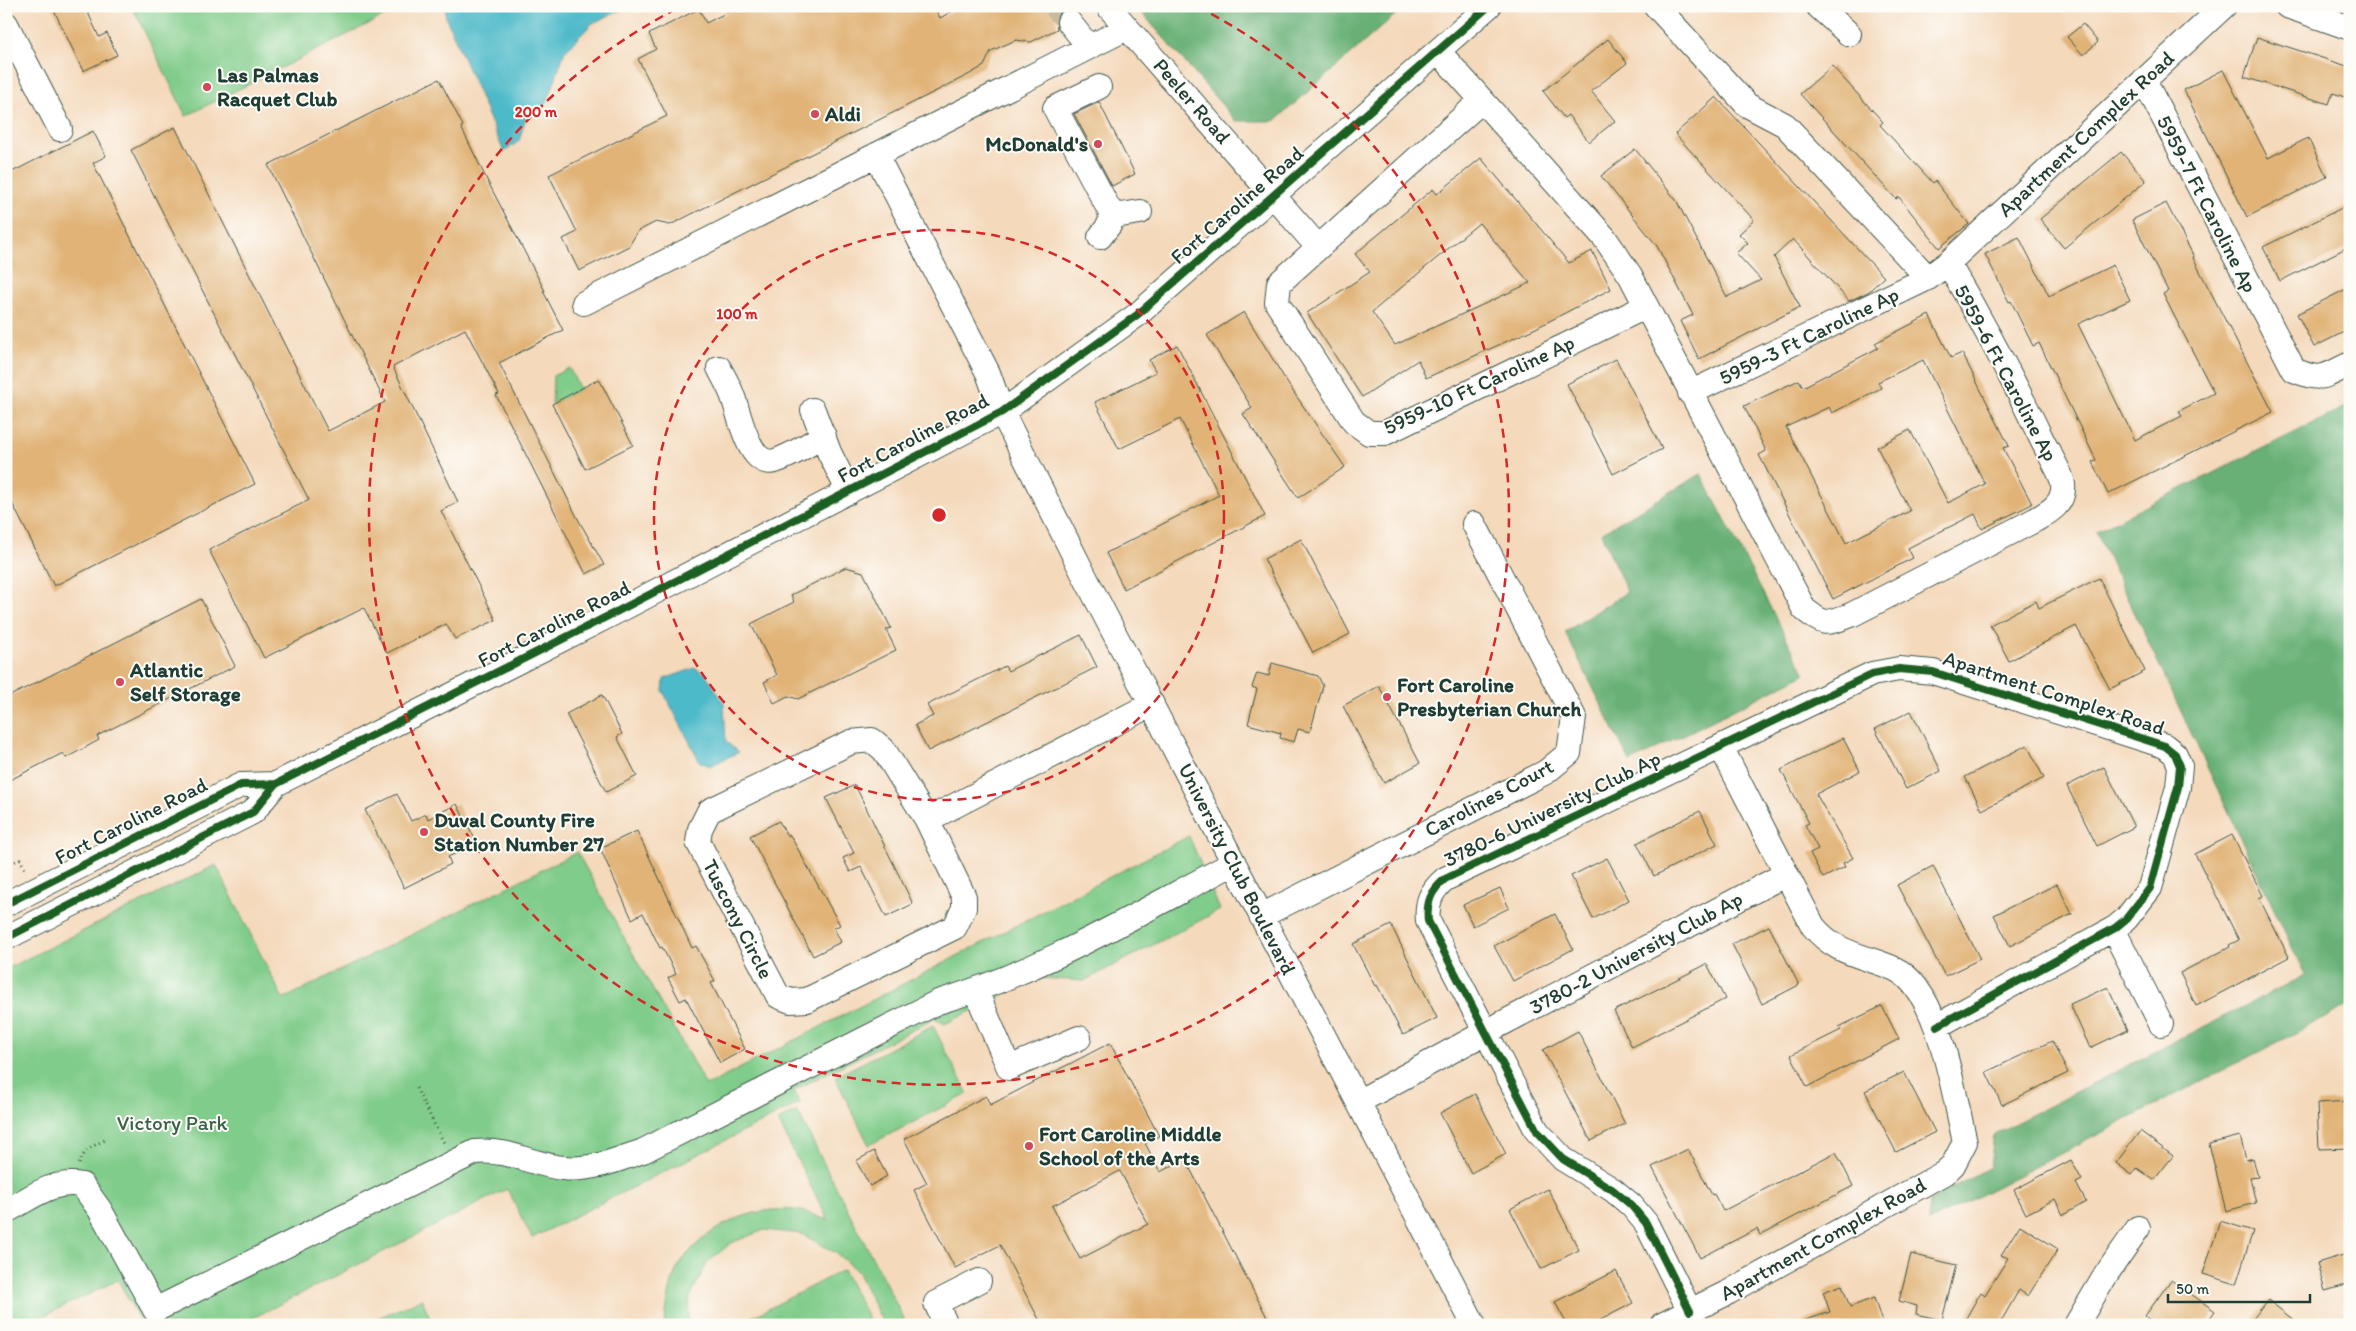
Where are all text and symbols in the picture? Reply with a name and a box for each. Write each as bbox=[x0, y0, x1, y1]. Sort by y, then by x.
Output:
street label: Apartment Complex Road bbox=[1992, 46, 2179, 222]
street label: Peeler Road bbox=[1148, 53, 1237, 149]
place label: Las Palmas Racquet Club bbox=[217, 62, 337, 112]
marker: Las Palmas Racquet Club bbox=[201, 81, 213, 93]
place label: Aldi bbox=[824, 101, 861, 126]
text: 200 m bbox=[515, 103, 558, 121]
marker: Aldi bbox=[809, 108, 821, 120]
street label: 5959-7 Ft Caroline Ap bbox=[2152, 111, 2263, 297]
place label: McDonald's bbox=[985, 131, 1088, 156]
marker: McDonald's bbox=[1092, 138, 1104, 150]
street label: Fort Caroline Road bbox=[1165, 140, 1309, 269]
street label: 5959-6 Ft Caroline Ap bbox=[1949, 280, 2064, 465]
street label: 5959-3 Ft Caroline Ap bbox=[1715, 281, 1903, 390]
text: 100 m bbox=[716, 305, 758, 323]
street label: 5959-10 Ft Caroline Ap bbox=[1379, 329, 1578, 440]
street label: Fort Caroline Road bbox=[833, 387, 993, 488]
centre of rings bbox=[930, 506, 948, 524]
street label: Fort Caroline Road bbox=[473, 574, 635, 673]
street label: Apartment Complex Road bbox=[1940, 645, 2168, 740]
place label: Atlantic Self Storage bbox=[129, 657, 241, 707]
place label: Fort Caroline Presbyterian Church bbox=[1397, 672, 1581, 722]
marker: Atlantic Self Storage bbox=[114, 676, 126, 688]
marker: Fort Caroline Presbyterian Church bbox=[1381, 691, 1393, 703]
street label: 3780-6 University Club Ap bbox=[1439, 745, 1664, 872]
street label: Carolines Court bbox=[1420, 753, 1558, 842]
street label: University Club Boulevard bbox=[1173, 759, 1302, 979]
street label: Fort Caroline Road bbox=[50, 771, 212, 870]
place label: Duval County Fire Station Number 27 bbox=[434, 807, 605, 856]
marker: Duval County Fire Station Number 27 bbox=[418, 826, 430, 838]
street label: Tuscony Circle bbox=[698, 855, 779, 983]
street label: 3780-2 University Club Ap bbox=[1525, 886, 1747, 1019]
park label: Victory Park bbox=[117, 1110, 227, 1135]
place label: Fort Caroline Middle School of the Arts bbox=[1039, 1121, 1222, 1170]
marker: Fort Caroline Middle School of the Arts bbox=[1023, 1140, 1035, 1152]
street label: Apartment Complex Road bbox=[1715, 1172, 1930, 1306]
scale bar bbox=[2168, 1271, 2311, 1303]
text: 50 m bbox=[2176, 1280, 2209, 1298]

